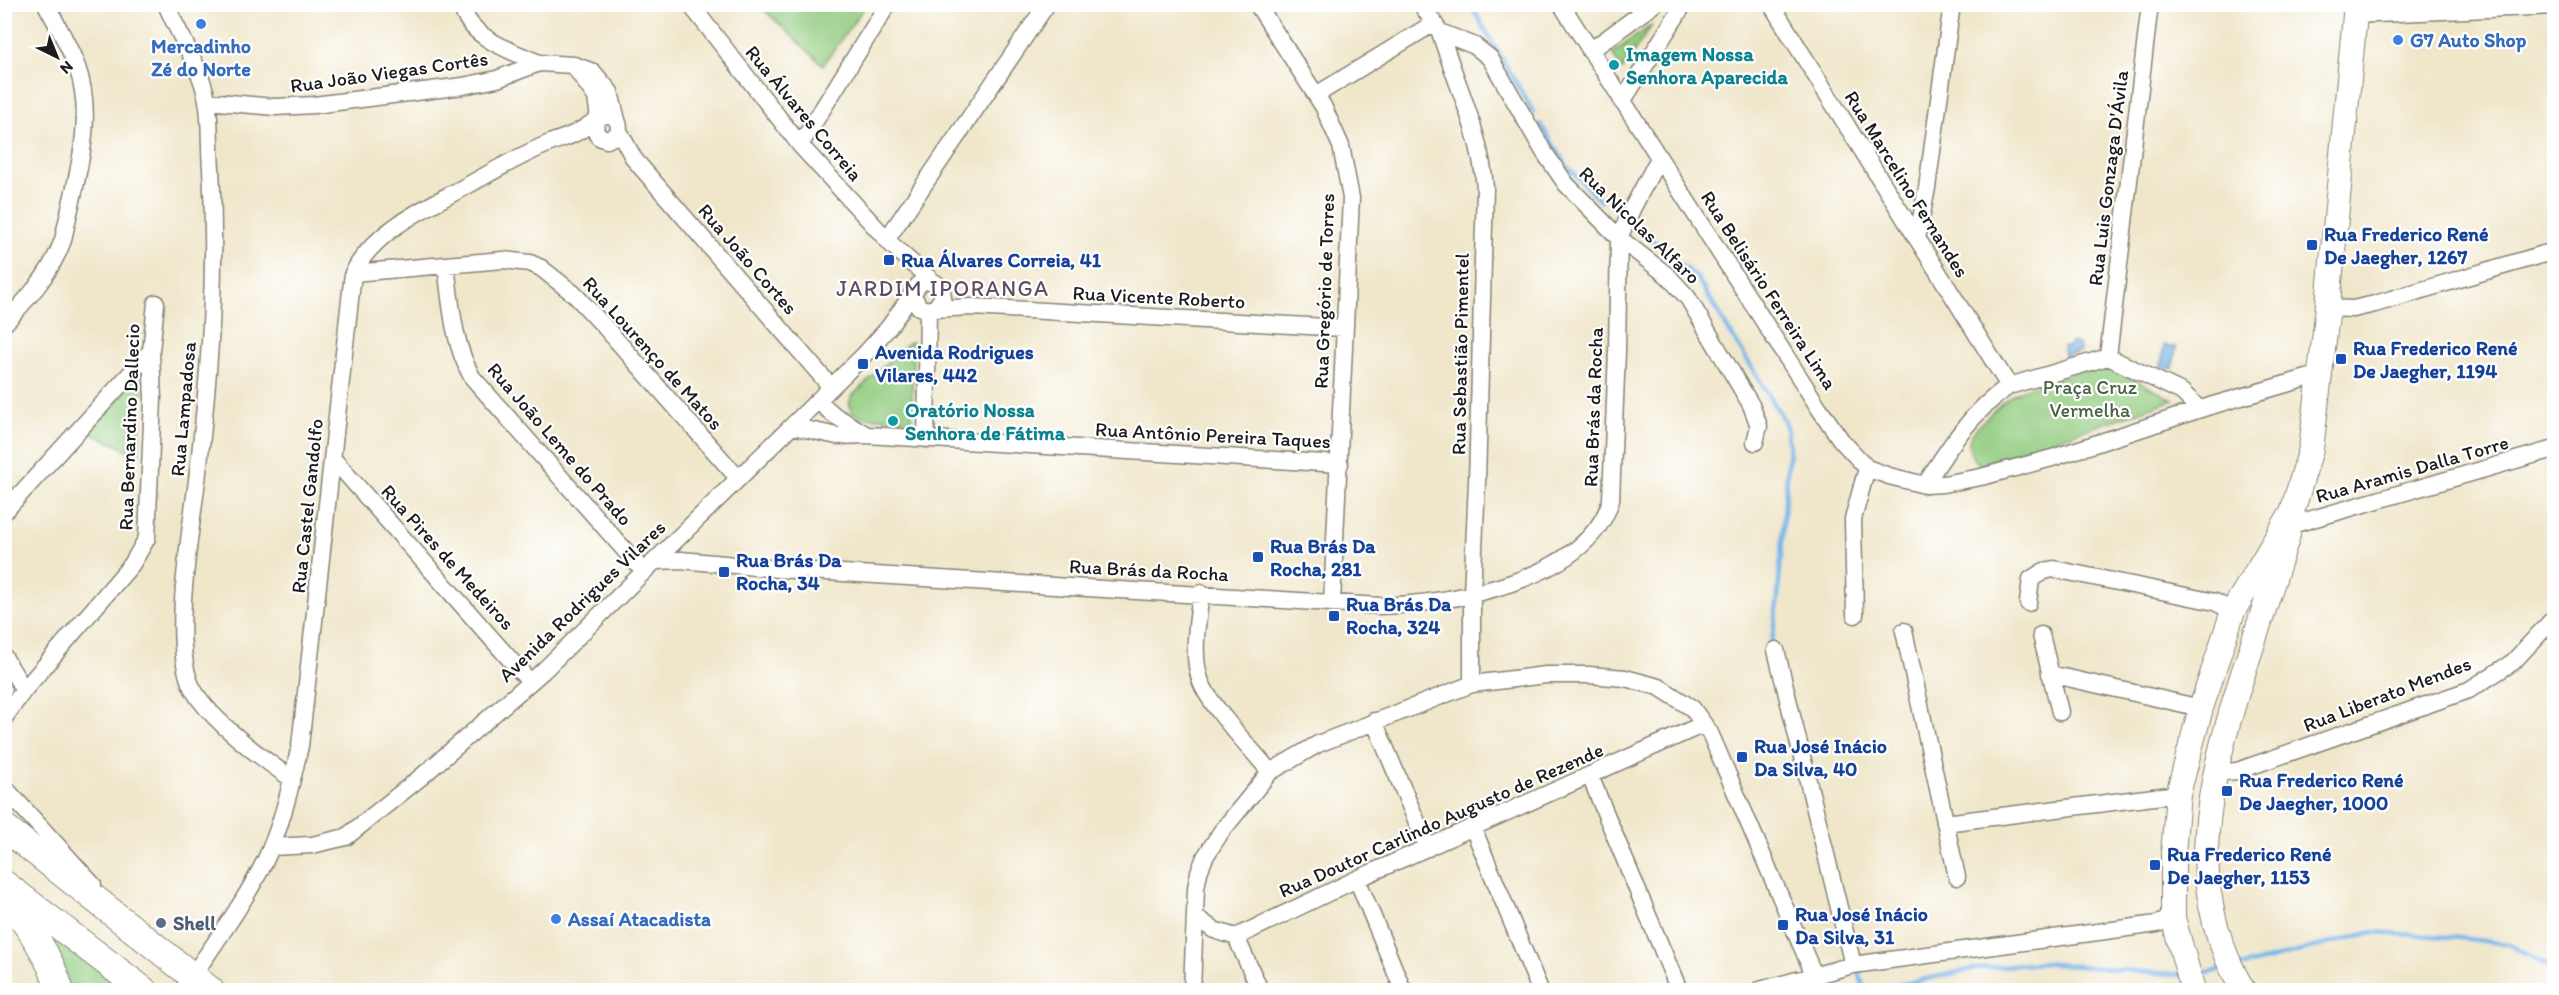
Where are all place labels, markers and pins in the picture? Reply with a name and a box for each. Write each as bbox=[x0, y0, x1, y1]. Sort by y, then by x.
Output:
marker: Mercadinho Zé do Norte bbox=[194, 17, 208, 31]
place label: G7 Auto Shop bbox=[2410, 28, 2527, 53]
marker: G7 Auto Shop bbox=[2391, 33, 2405, 47]
place label: Mercadinho Zé do Norte bbox=[151, 34, 251, 81]
place label: Imagem Nossa Senhora Aparecida bbox=[1626, 42, 1789, 90]
marker: Imagem Nossa Senhora Aparecida bbox=[1607, 58, 1621, 72]
place label: Rua Frederico René De Jaegher, 1267 bbox=[2324, 222, 2489, 270]
marker: Rua Frederico René De Jaegher, 1267 bbox=[2305, 238, 2319, 252]
place label: Rua Álvares Correia, 41 bbox=[901, 248, 1102, 272]
marker: Rua Álvares Correia, 41 bbox=[882, 253, 896, 267]
place label: Rua Frederico René De Jaegher, 1194 bbox=[2353, 336, 2518, 384]
place label: Avenida Rodrigues Vilares, 442 bbox=[874, 340, 1034, 387]
marker: Rua Frederico René De Jaegher, 1194 bbox=[2334, 352, 2348, 366]
marker: Avenida Rodrigues Vilares, 442 bbox=[856, 357, 870, 371]
place label: Oratório Nossa Senhora de Fátima bbox=[905, 398, 1066, 445]
marker: Oratório Nossa Senhora de Fátima bbox=[886, 414, 900, 428]
place label: Rua Brás Da Rocha, 281 bbox=[1270, 534, 1376, 581]
place label: Rua Brás Da Rocha, 34 bbox=[736, 548, 842, 595]
marker: Rua Brás Da Rocha, 281 bbox=[1251, 550, 1265, 564]
marker: Rua Brás Da Rocha, 34 bbox=[717, 565, 731, 579]
place label: Rua Brás Da Rocha, 324 bbox=[1346, 592, 1452, 639]
marker: Rua Brás Da Rocha, 324 bbox=[1327, 609, 1341, 623]
place label: Rua José Inácio Da Silva, 40 bbox=[1754, 734, 1887, 781]
marker: Rua José Inácio Da Silva, 40 bbox=[1735, 750, 1749, 764]
place label: Rua Frederico René De Jaegher, 1000 bbox=[2239, 768, 2404, 816]
marker: Rua Frederico René De Jaegher, 1000 bbox=[2220, 784, 2234, 798]
place label: Rua Frederico René De Jaegher, 1153 bbox=[2167, 842, 2332, 890]
marker: Rua Frederico René De Jaegher, 1153 bbox=[2148, 858, 2162, 872]
place label: Rua José Inácio Da Silva, 31 bbox=[1795, 902, 1928, 949]
place label: Assaí Atacadista bbox=[567, 907, 711, 931]
place label: Shell bbox=[173, 911, 216, 935]
marker: Assaí Atacadista bbox=[549, 912, 563, 926]
marker: Shell bbox=[154, 916, 168, 930]
marker: Rua José Inácio Da Silva, 31 bbox=[1776, 918, 1790, 932]

